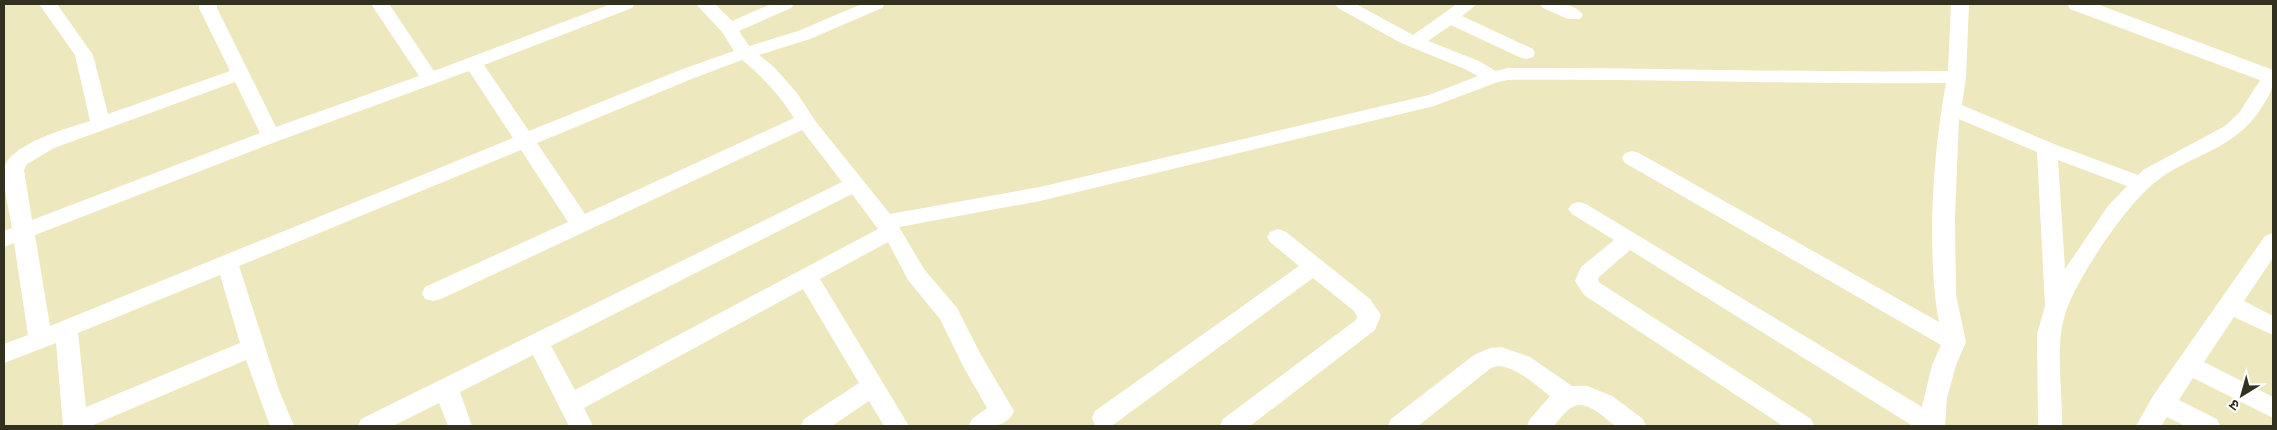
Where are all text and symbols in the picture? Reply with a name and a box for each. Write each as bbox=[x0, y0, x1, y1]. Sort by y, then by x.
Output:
north arrow bbox=[2217, 370, 2267, 420]
text: उ bbox=[2225, 395, 2243, 414]

